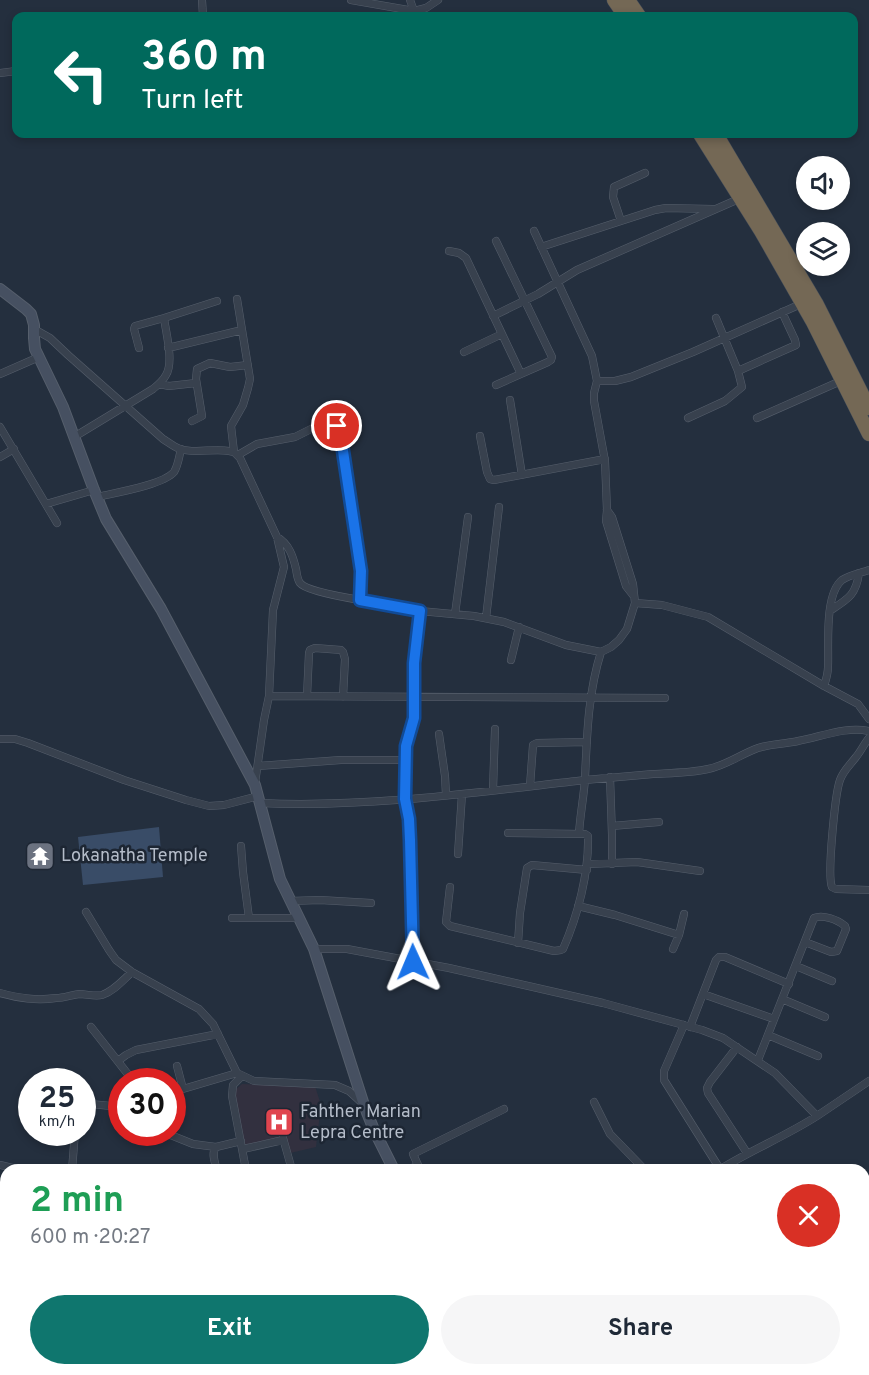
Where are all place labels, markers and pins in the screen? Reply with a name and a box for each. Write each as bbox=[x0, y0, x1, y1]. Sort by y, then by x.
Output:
pin bbox=[311, 400, 362, 451]
temple icon: Lokanatha Temple bbox=[24, 840, 56, 872]
place label: Lokanatha Temple bbox=[61, 845, 208, 868]
place label: Fahther Marian Lepra Centre bbox=[300, 1101, 421, 1145]
hospital icon: Fahther Marian Lepra Centre bbox=[263, 1106, 295, 1138]

